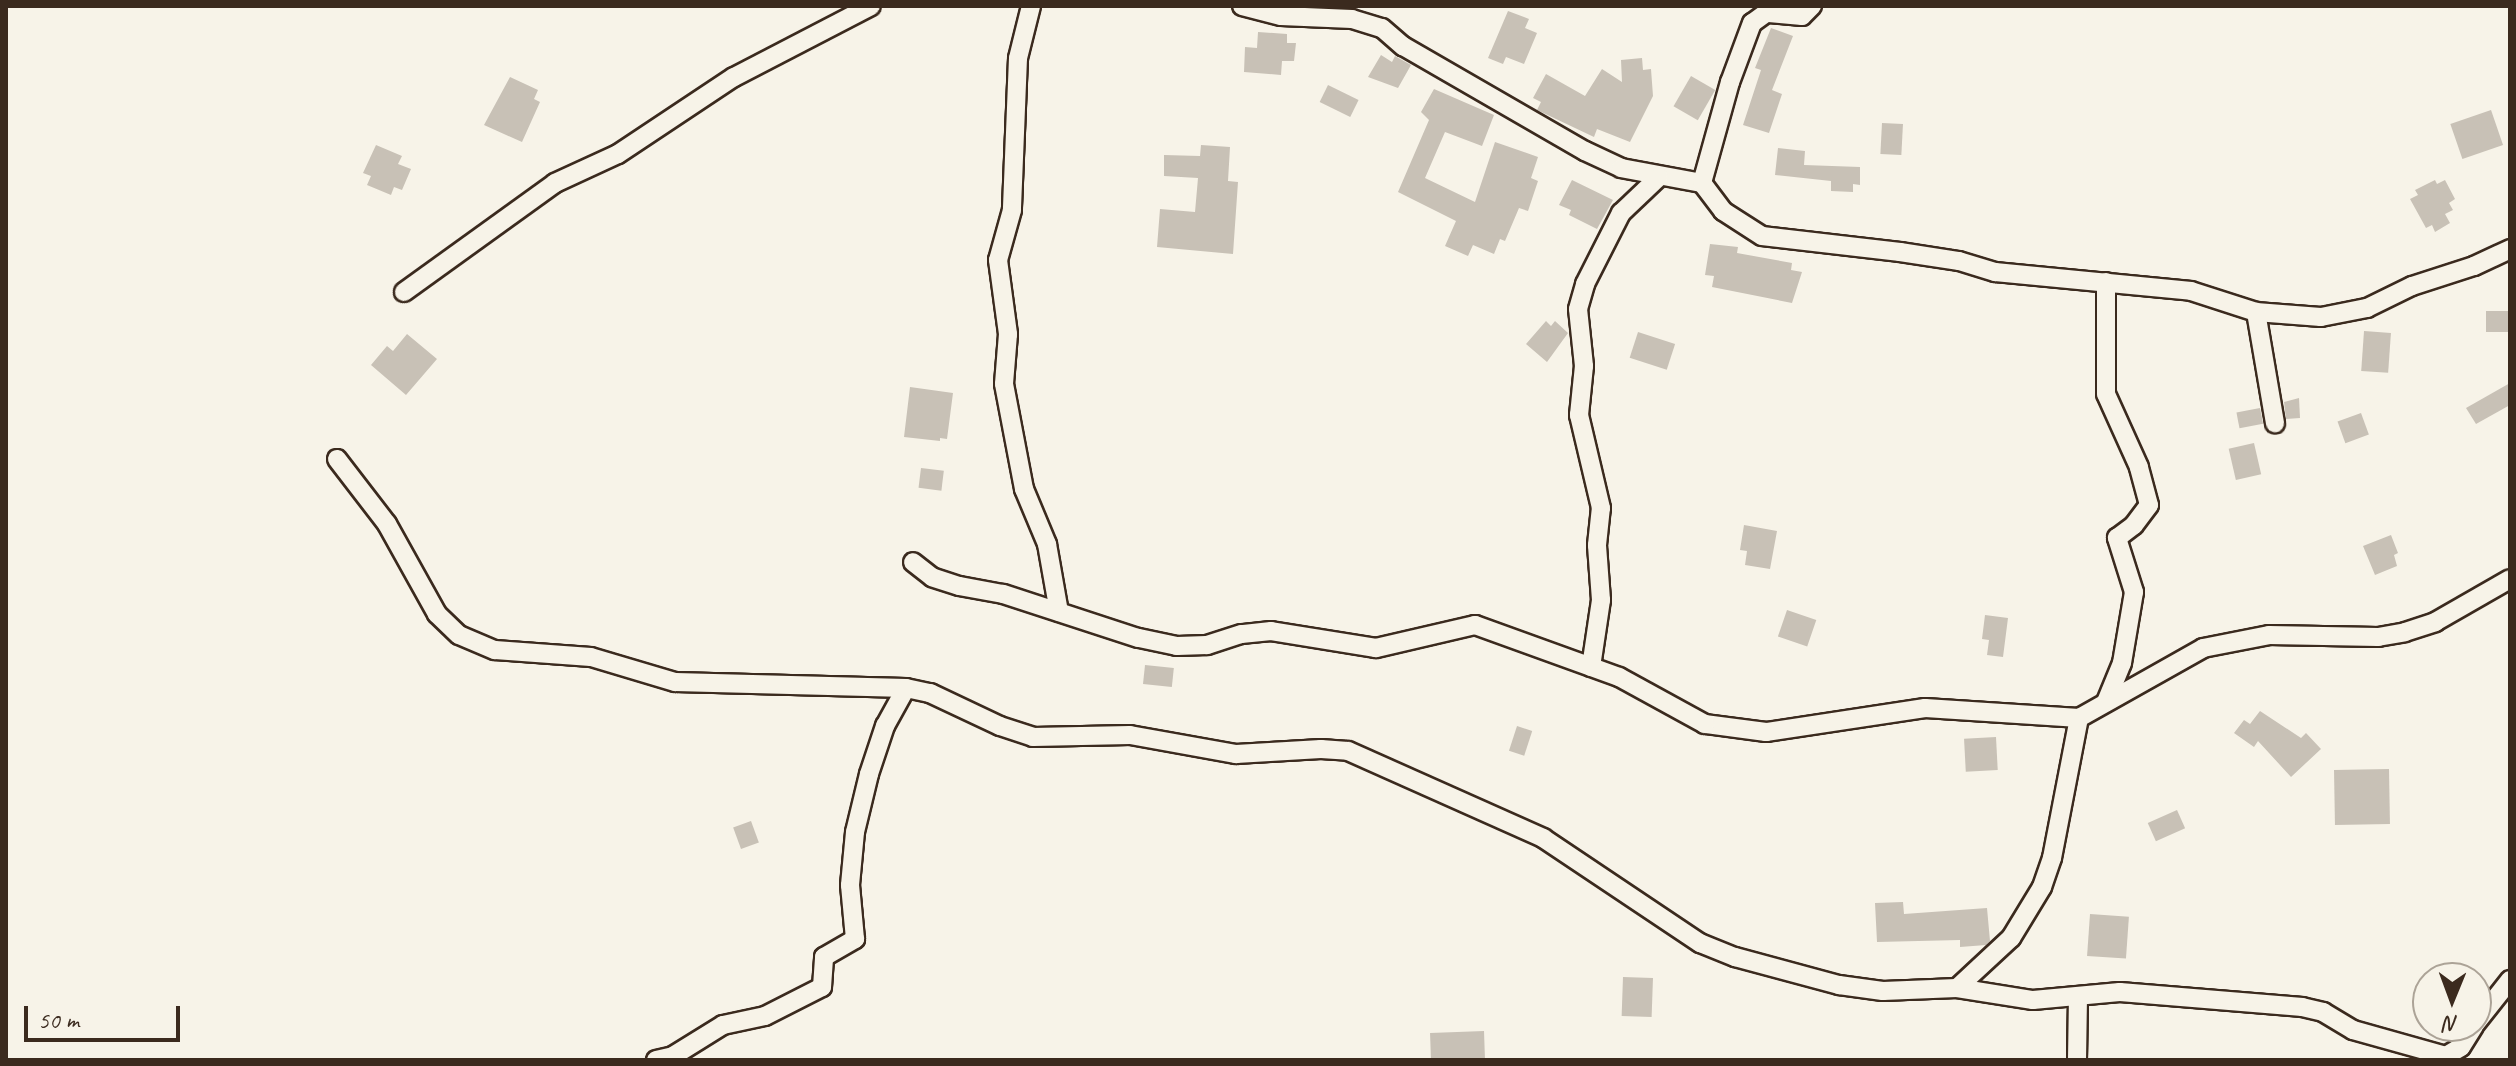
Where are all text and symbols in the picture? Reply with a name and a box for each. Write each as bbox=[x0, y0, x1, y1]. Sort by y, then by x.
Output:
north arrow bbox=[2412, 962, 2492, 1042]
scale bar bbox=[28, 990, 184, 1040]
text: 50 m bbox=[38, 1005, 79, 1035]
text: N bbox=[2445, 1010, 2459, 1038]

